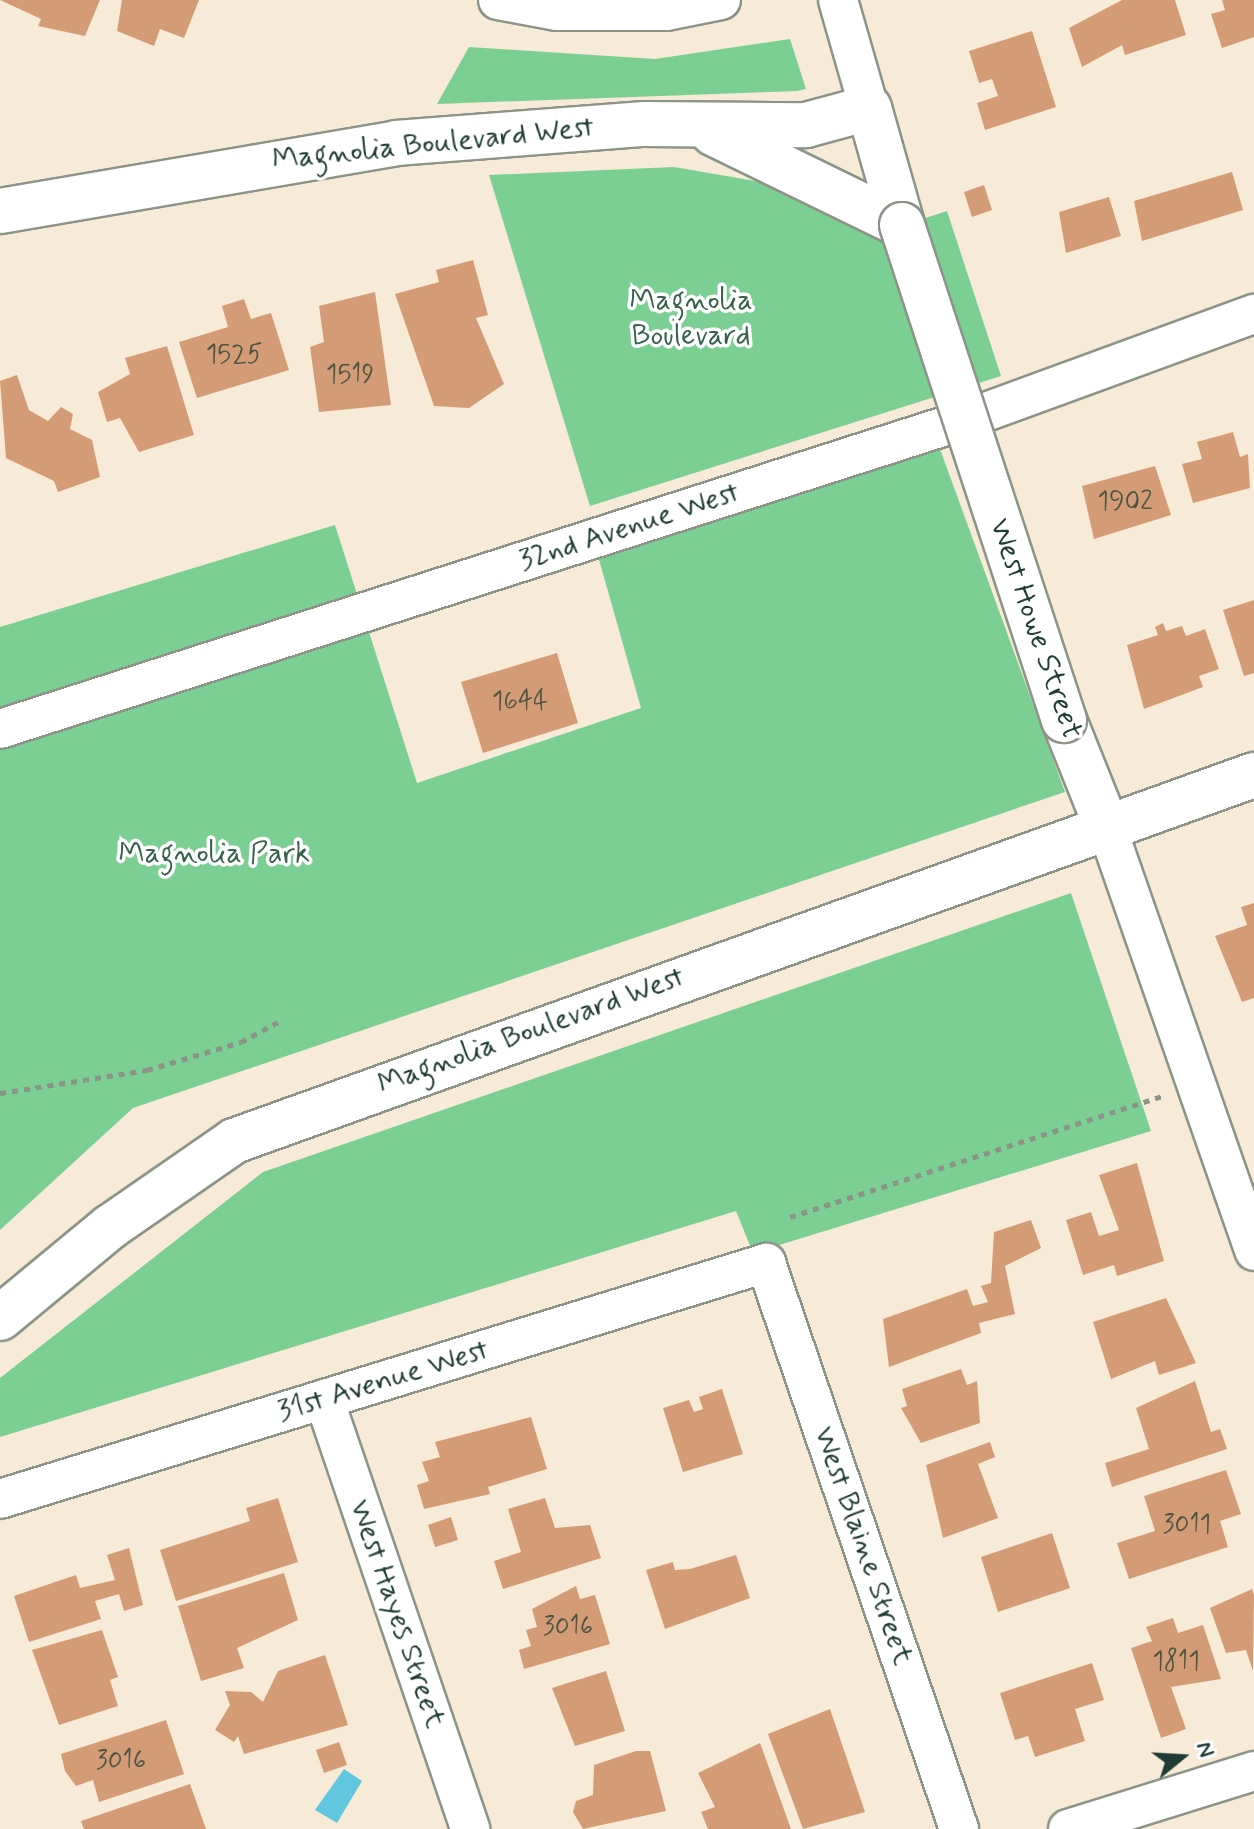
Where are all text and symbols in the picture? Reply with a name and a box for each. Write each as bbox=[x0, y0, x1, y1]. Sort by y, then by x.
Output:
street label: Magnolia Boulevard West bbox=[272, 109, 594, 179]
park label: Magnolia Boulevard bbox=[629, 283, 753, 354]
house number: 1525 bbox=[206, 340, 262, 372]
house number: 1519 bbox=[326, 360, 374, 392]
street label: 32nd Avenue West bbox=[513, 474, 745, 580]
house number: 1902 bbox=[1097, 487, 1153, 519]
street label: West Howe Street bbox=[981, 515, 1089, 743]
house number: 1644 bbox=[492, 687, 548, 719]
park label: Magnolia Park bbox=[118, 836, 310, 872]
street label: Magnolia Boulevard West bbox=[374, 959, 688, 1103]
street label: 31st Avenue West bbox=[273, 1332, 493, 1430]
street label: West Blaine Street bbox=[805, 1422, 921, 1670]
street label: West Hayes Street bbox=[341, 1495, 453, 1733]
house number: 3011 bbox=[1163, 1510, 1211, 1542]
house number: 3016 bbox=[543, 1612, 593, 1644]
house number: 1811 bbox=[1152, 1647, 1200, 1679]
north arrow bbox=[1142, 1717, 1222, 1797]
text: N bbox=[1189, 1738, 1220, 1761]
house number: 3016 bbox=[96, 1746, 146, 1778]

